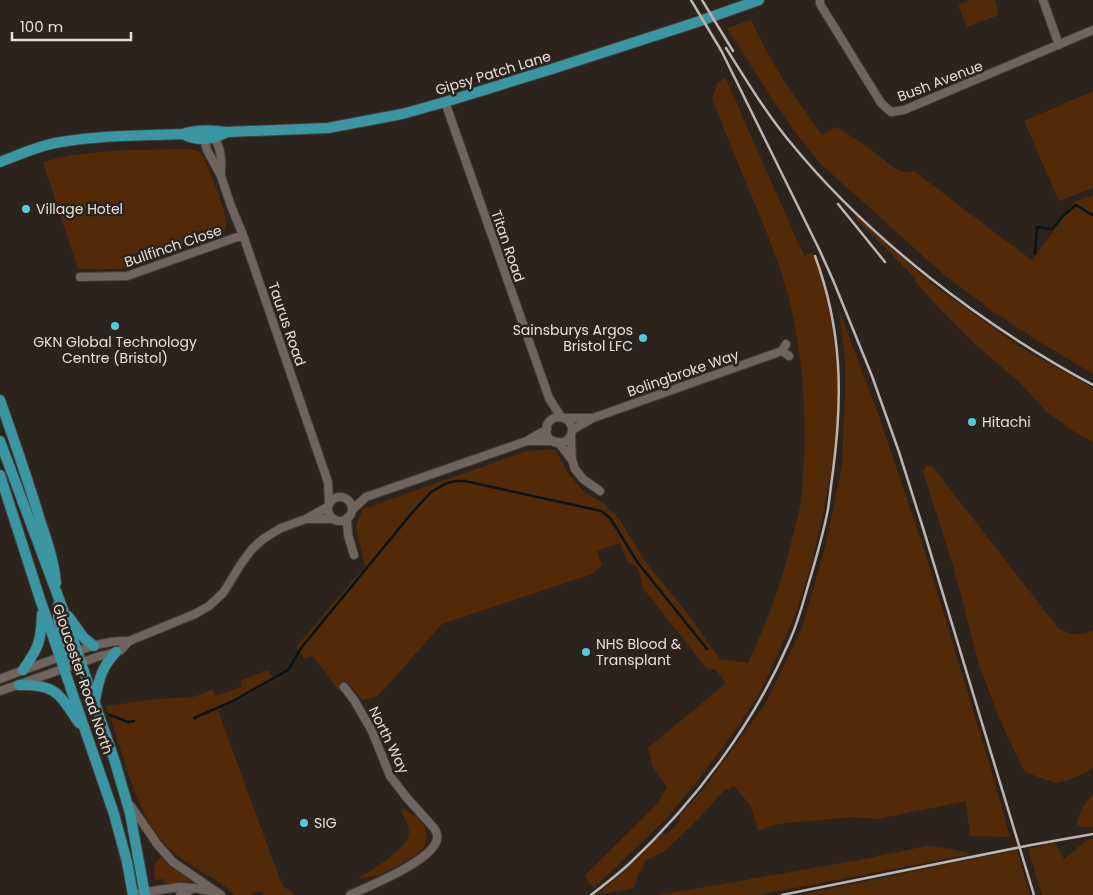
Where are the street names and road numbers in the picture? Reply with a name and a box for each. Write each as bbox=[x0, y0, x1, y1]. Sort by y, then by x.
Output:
street label: Gipsy Patch Lane bbox=[433, 46, 553, 100]
street label: Bush Avenue bbox=[894, 55, 986, 106]
street label: Titan Road bbox=[486, 207, 530, 285]
street label: Bullfinch Close bbox=[122, 220, 225, 272]
street label: Taurus Road bbox=[263, 279, 311, 369]
street label: Bolingbroke Way bbox=[624, 344, 742, 402]
street label: Gloucester Road North bbox=[48, 601, 118, 757]
street label: North Way bbox=[364, 703, 414, 777]

